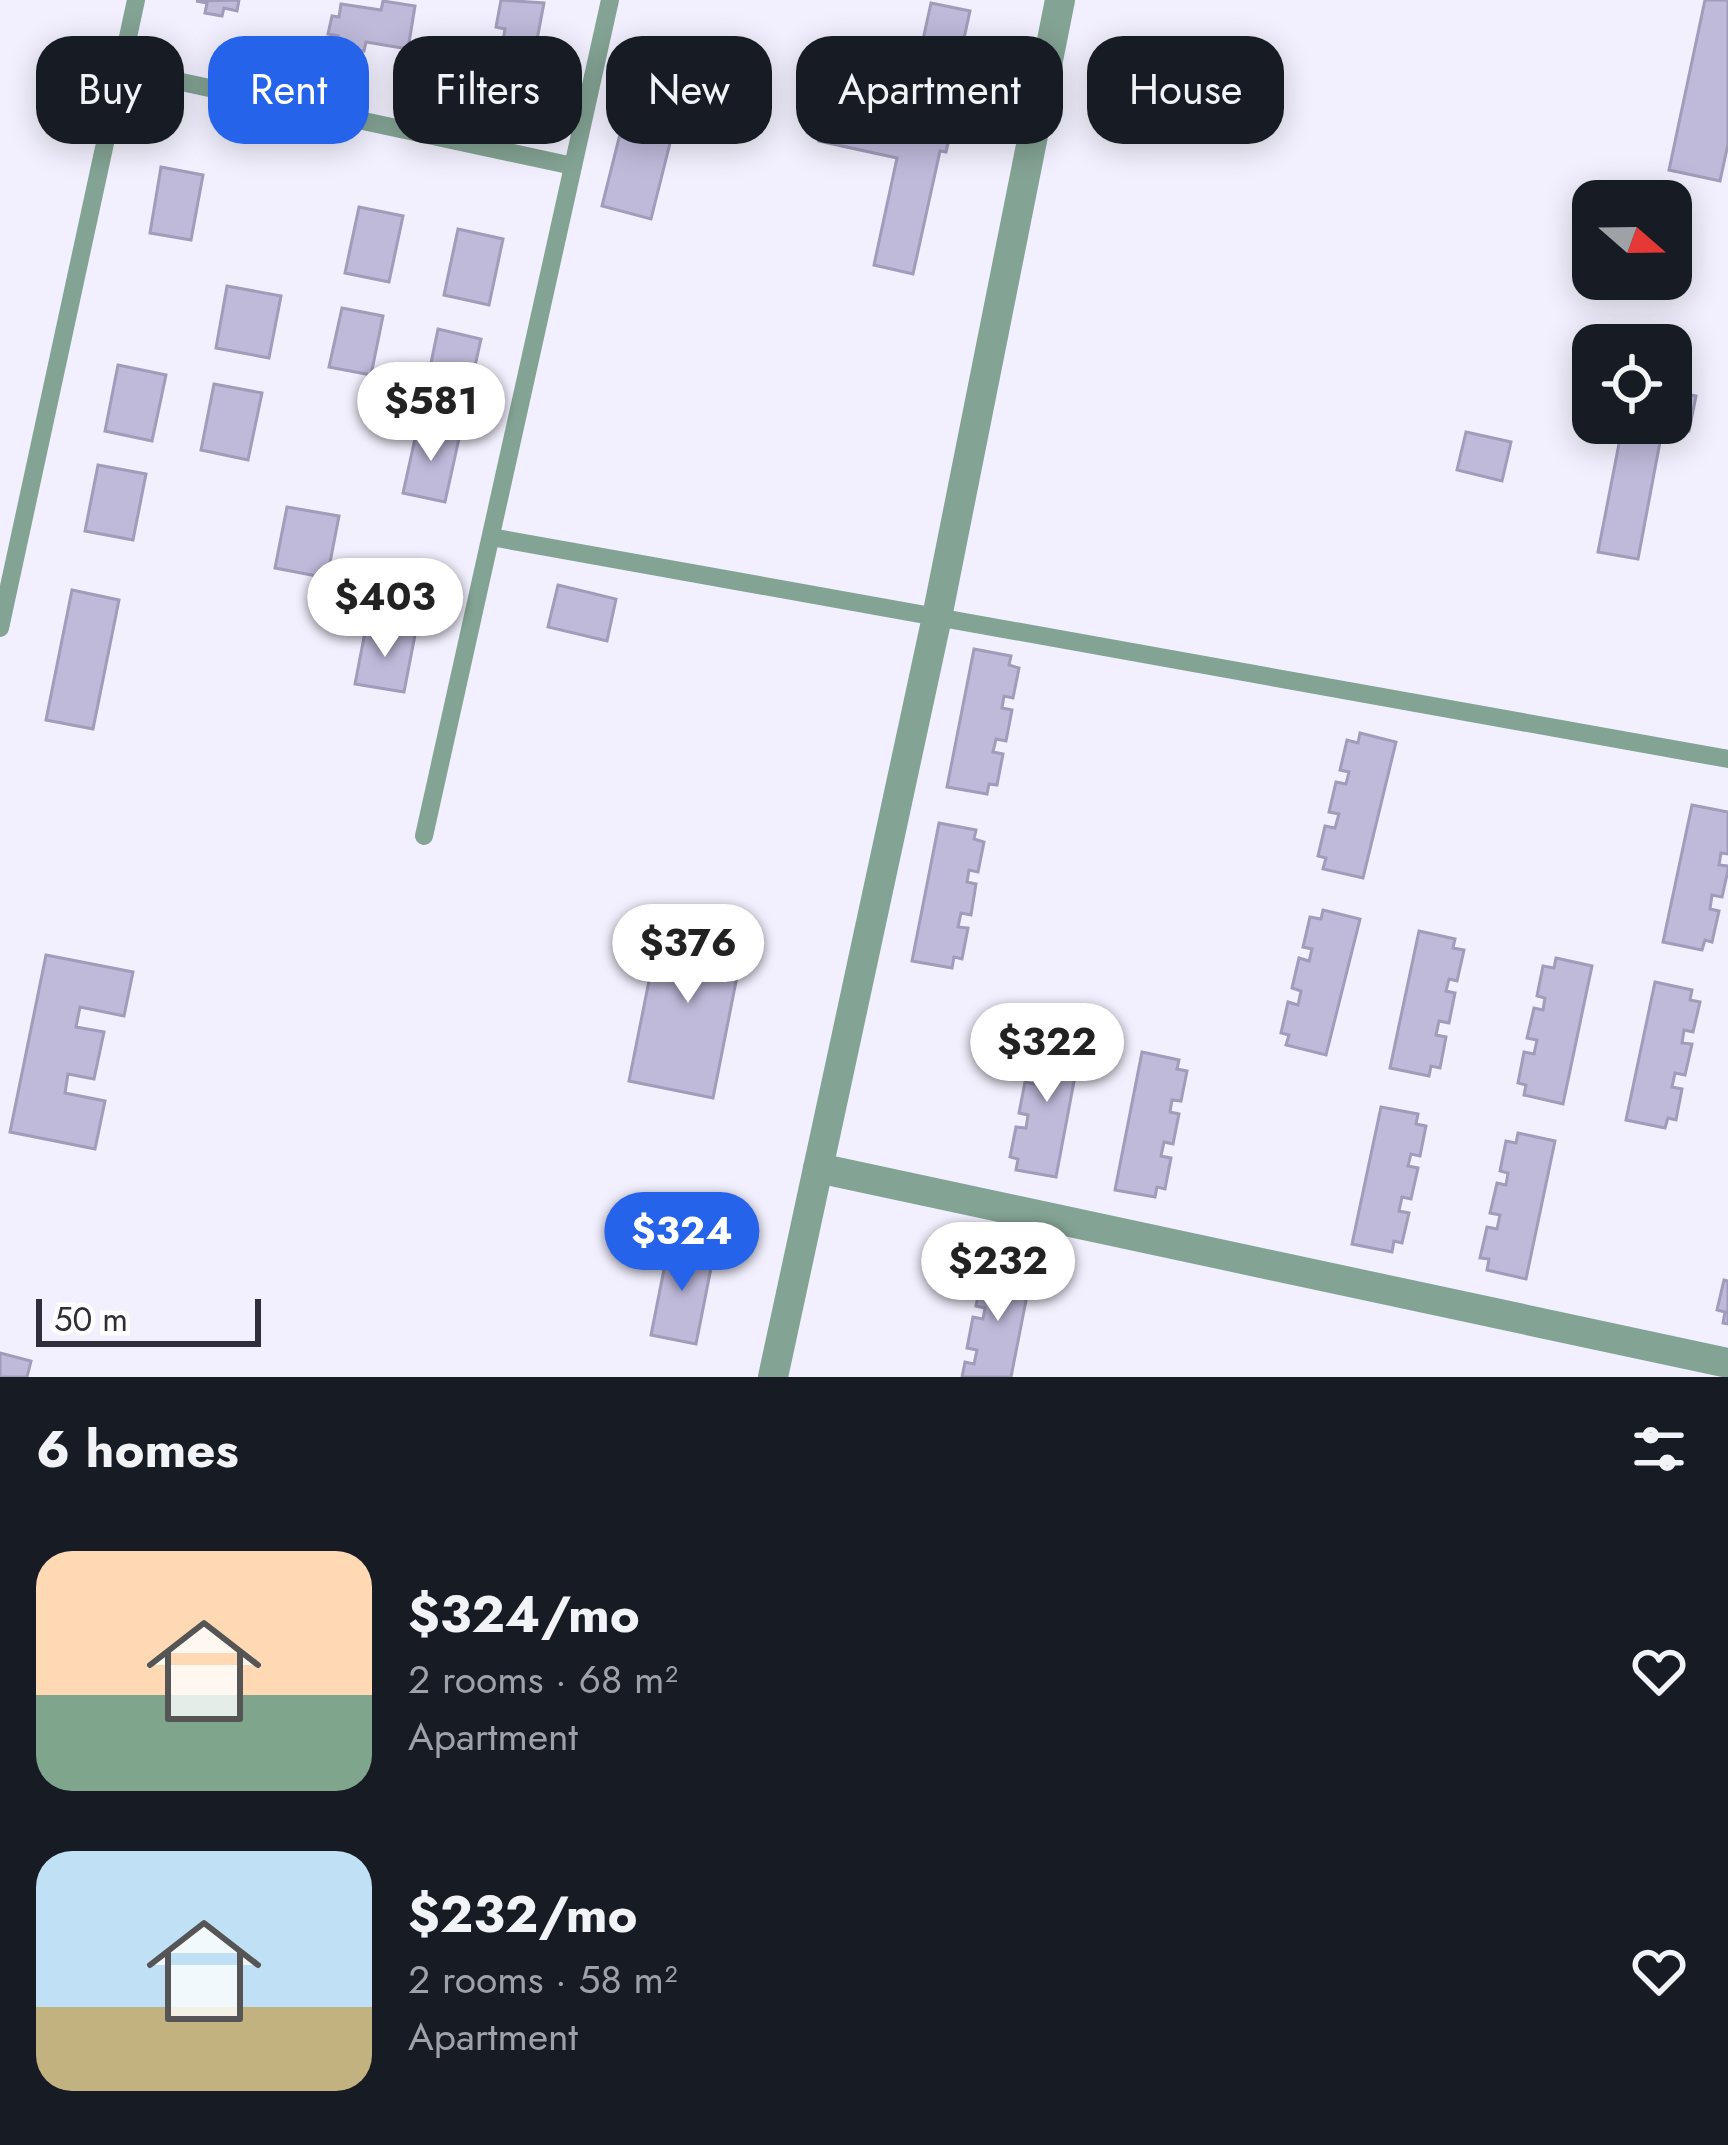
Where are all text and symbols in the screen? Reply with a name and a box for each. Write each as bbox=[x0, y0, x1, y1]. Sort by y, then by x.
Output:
chip: Buy bbox=[36, 36, 184, 144]
chip: Rent bbox=[208, 36, 369, 144]
chip: Filters bbox=[393, 36, 582, 144]
chip: New bbox=[606, 36, 772, 144]
chip: Apartment bbox=[796, 36, 1063, 144]
chip: House bbox=[1087, 36, 1284, 144]
north arrow bbox=[1572, 180, 1692, 300]
map controls bbox=[1572, 180, 1692, 444]
button: locate bbox=[1572, 324, 1692, 444]
pin: $581 bbox=[360, 362, 502, 464]
text: $581 bbox=[384, 372, 478, 429]
pin: $403 bbox=[314, 558, 456, 660]
text: $403 bbox=[334, 568, 436, 625]
pin: $376 bbox=[617, 904, 759, 1006]
text: $376 bbox=[639, 914, 737, 971]
pin: $322 bbox=[976, 1003, 1118, 1105]
text: $322 bbox=[997, 1013, 1097, 1070]
pin: $324 bbox=[611, 1192, 753, 1294]
text: $324 bbox=[631, 1202, 733, 1259]
pin: $232 bbox=[927, 1222, 1069, 1324]
text: $232 bbox=[948, 1232, 1048, 1289]
scale bar bbox=[36, 1293, 261, 1346]
text: 50 m bbox=[54, 1296, 128, 1343]
text: 6 homes bbox=[36, 1412, 239, 1486]
icon: filters bbox=[1626, 1416, 1692, 1482]
text: $324/mo bbox=[408, 1577, 640, 1651]
icon: home bbox=[132, 1599, 276, 1743]
icon: heart bbox=[1626, 1638, 1692, 1704]
text: 2 rooms · 68 m² bbox=[408, 1651, 678, 1708]
text: Apartment bbox=[408, 1708, 578, 1765]
text: $232/mo bbox=[408, 1877, 638, 1951]
icon: home bbox=[132, 1899, 276, 2043]
icon: heart bbox=[1626, 1938, 1692, 2004]
text: 2 rooms · 58 m² bbox=[408, 1951, 677, 2008]
text: Apartment bbox=[408, 2008, 578, 2065]

